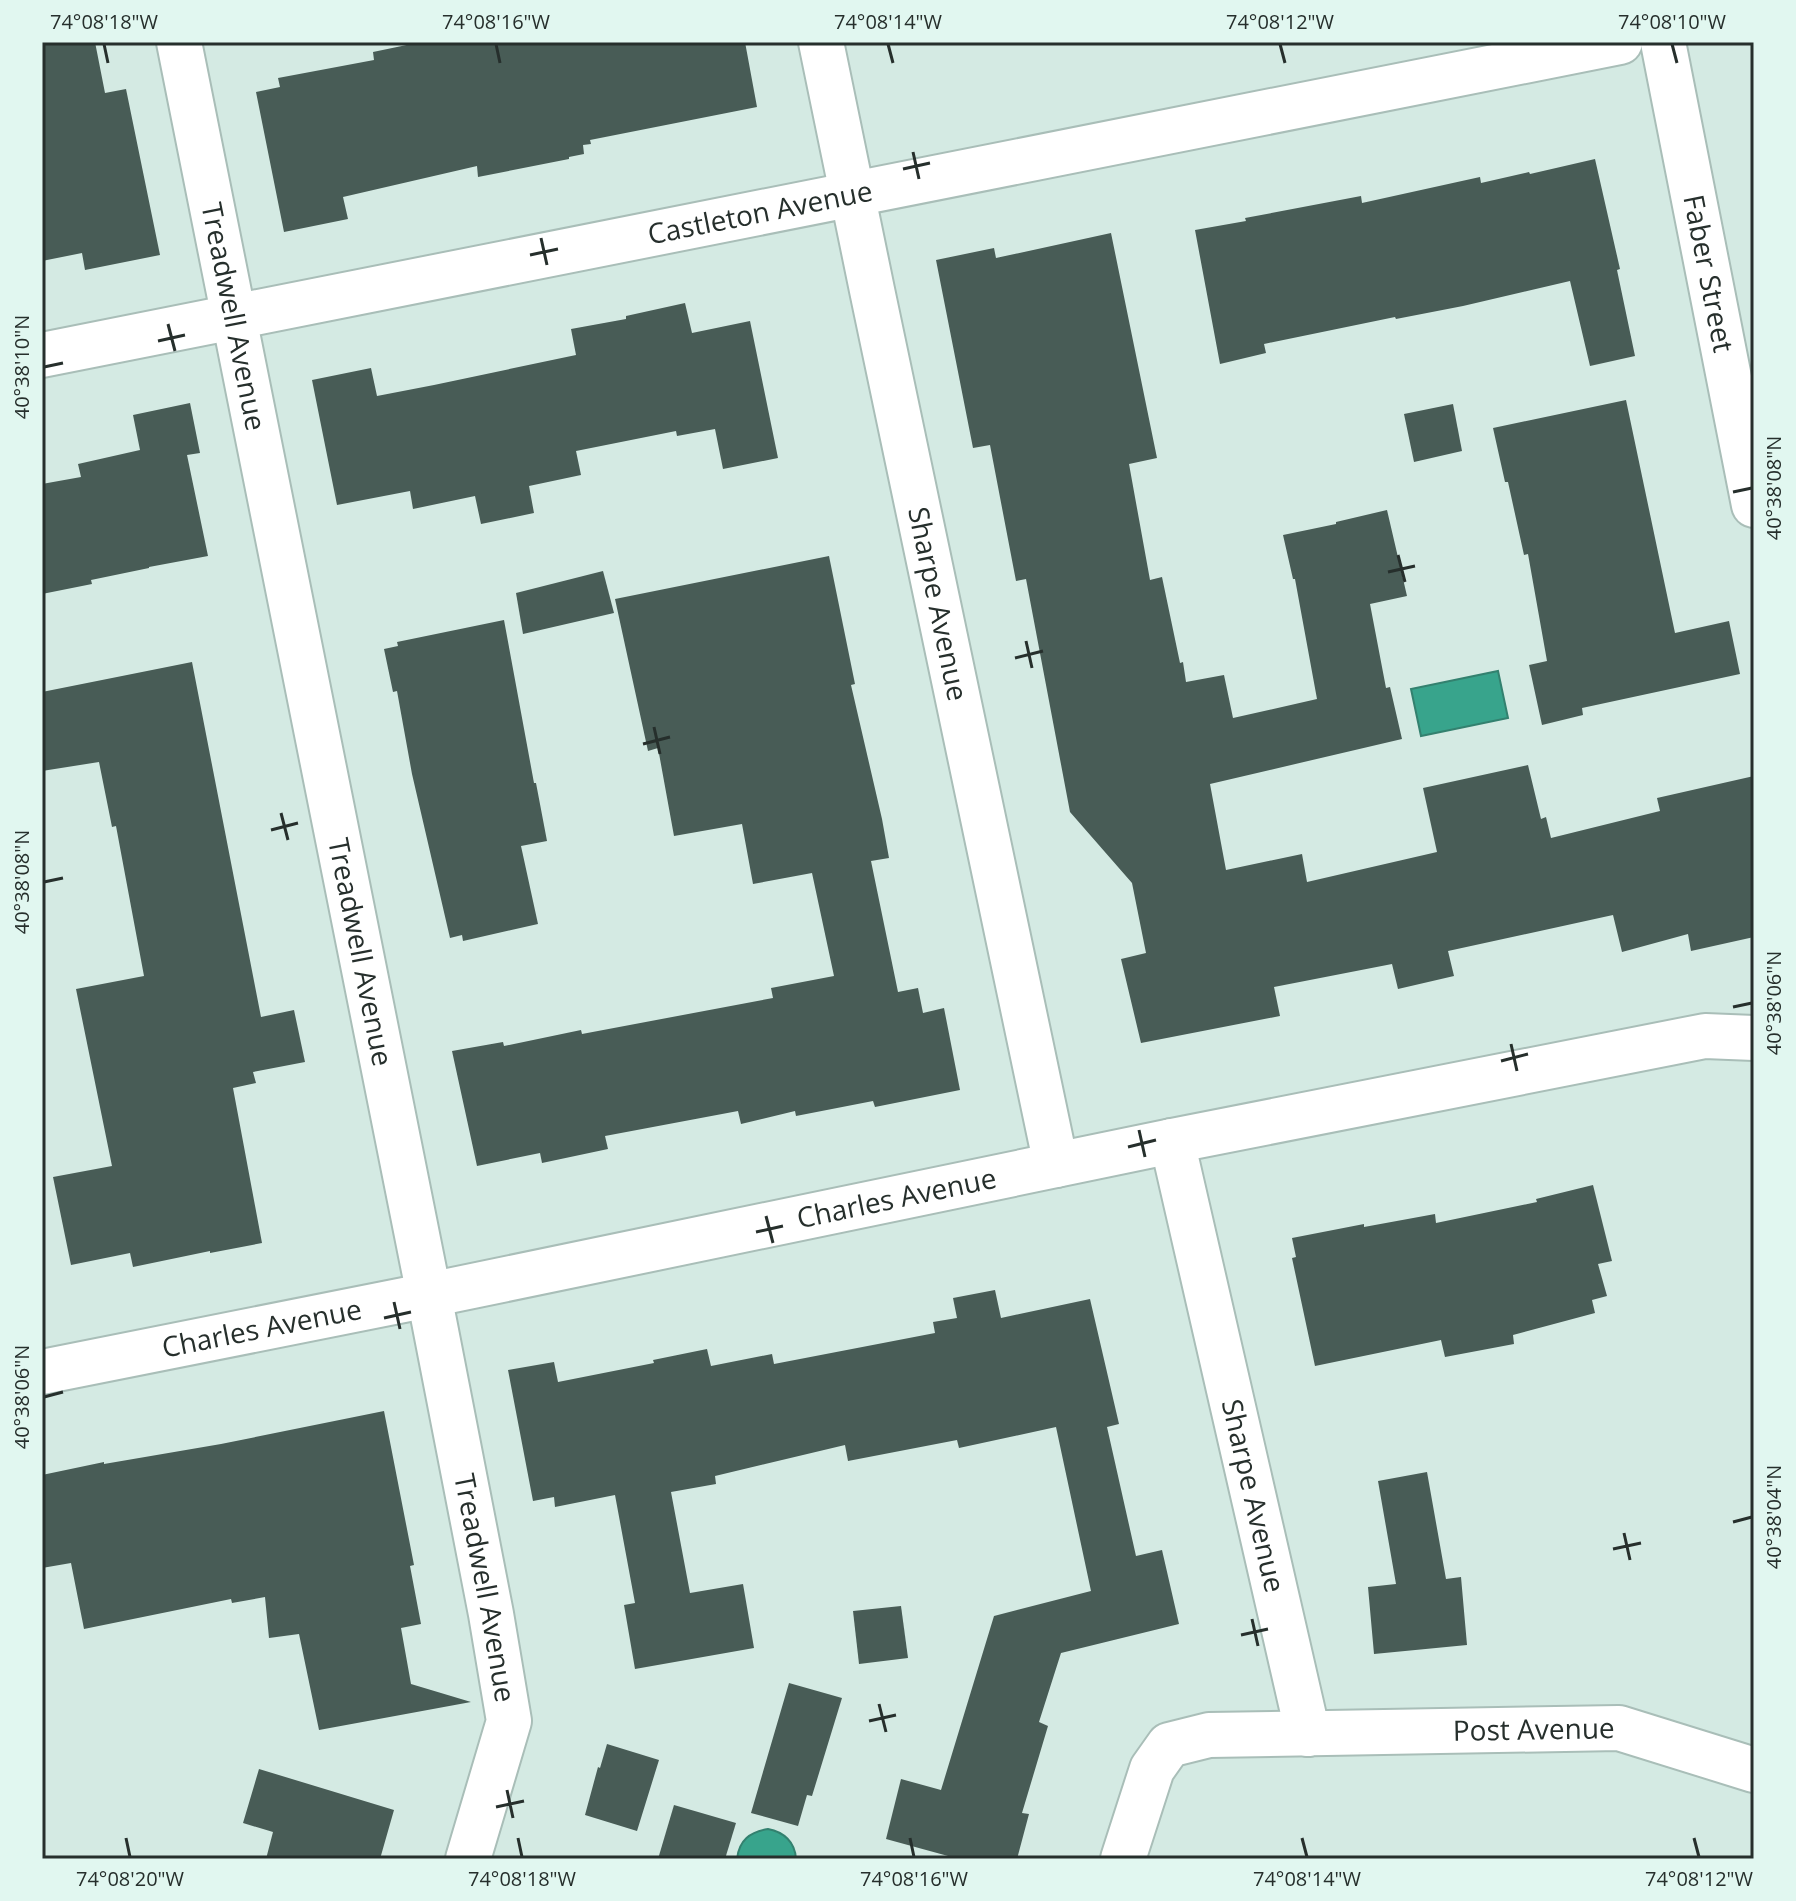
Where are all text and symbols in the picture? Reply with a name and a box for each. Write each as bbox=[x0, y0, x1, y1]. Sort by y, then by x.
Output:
text: 74°08'18"W bbox=[50, 8, 159, 35]
text: 74°08'16"W bbox=[442, 8, 551, 35]
text: 74°08'14"W bbox=[834, 8, 943, 35]
text: 74°08'12"W bbox=[1226, 8, 1335, 35]
text: 74°08'10"W bbox=[1618, 8, 1727, 35]
street label: Castleton Avenue bbox=[644, 171, 875, 252]
street label: Faber Street bbox=[1675, 191, 1744, 355]
street label: Treadwell Avenue bbox=[193, 199, 276, 434]
text: 40°38'10"N bbox=[8, 315, 35, 419]
text: 40°38'08"N bbox=[1760, 436, 1787, 540]
street label: Sharpe Avenue bbox=[900, 503, 978, 704]
text: 40°38'08"N bbox=[8, 830, 35, 934]
street label: Treadwell Avenue bbox=[320, 835, 403, 1069]
text: 40°38'06"N bbox=[1760, 951, 1787, 1055]
street label: Charles Avenue bbox=[793, 1158, 999, 1236]
street label: Charles Avenue bbox=[158, 1289, 365, 1366]
text: 40°38'06"N bbox=[8, 1345, 35, 1449]
street label: Sharpe Avenue bbox=[1214, 1395, 1295, 1596]
text: 40°38'04"N bbox=[1760, 1465, 1787, 1569]
street label: Treadwell Avenue bbox=[446, 1470, 526, 1705]
street label: Post Avenue bbox=[1453, 1708, 1615, 1749]
text: 74°08'20"W bbox=[76, 1865, 185, 1892]
text: 74°08'18"W bbox=[468, 1865, 577, 1892]
text: 74°08'16"W bbox=[860, 1865, 969, 1892]
text: 74°08'14"W bbox=[1253, 1865, 1362, 1892]
text: 74°08'12"W bbox=[1645, 1865, 1754, 1892]

